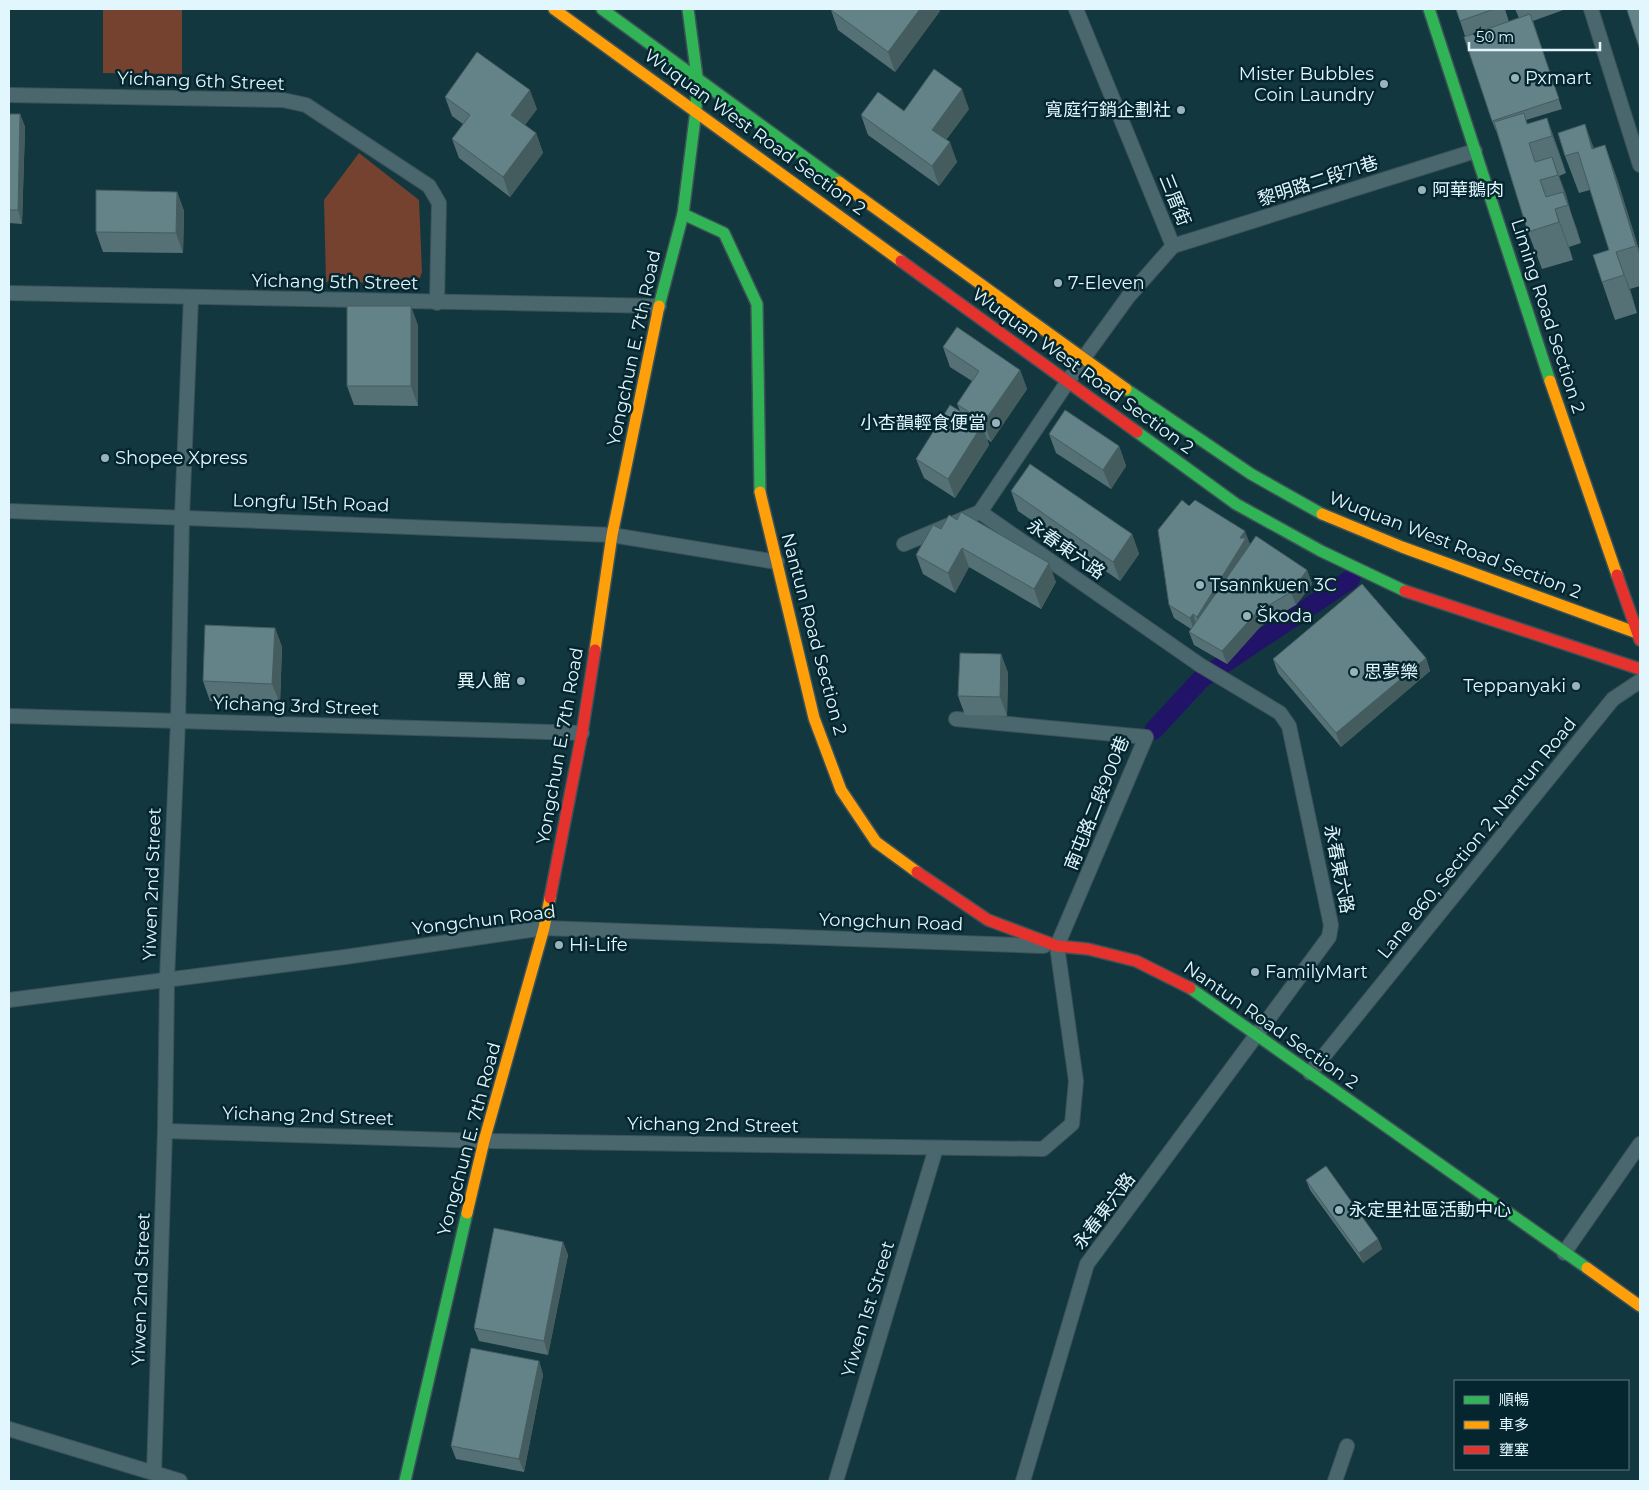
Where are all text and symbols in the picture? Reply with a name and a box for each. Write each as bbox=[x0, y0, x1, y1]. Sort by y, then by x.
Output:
scale bar bbox=[1469, 20, 1600, 52]
text: 50 m bbox=[1476, 27, 1514, 46]
street label: Wuquan West Road Section 2 bbox=[640, 44, 870, 220]
place label: Mister Bubbles Coin Laundry bbox=[1239, 63, 1374, 106]
street label: Yichang 6th Street bbox=[117, 67, 285, 95]
place label: Pxmart bbox=[1525, 67, 1591, 89]
marker: Pxmart bbox=[1509, 72, 1521, 84]
marker: Mister Bubbles Coin Laundry bbox=[1378, 78, 1390, 90]
place label: 寬庭行銷企劃社 bbox=[1045, 99, 1171, 121]
marker: 寬庭行銷企劃社 bbox=[1175, 104, 1187, 116]
street label: 黎明路二段71巷 bbox=[1255, 151, 1381, 211]
street label: 三厝街 bbox=[1155, 171, 1195, 229]
place label: 阿華鵝肉 bbox=[1432, 179, 1504, 201]
marker: 阿華鵝肉 bbox=[1416, 184, 1428, 196]
street label: Liming Road Section 2 bbox=[1506, 216, 1590, 416]
street label: Yongchun E. 7th Road bbox=[602, 248, 666, 448]
street label: Yichang 5th Street bbox=[251, 270, 419, 294]
place label: 7-Eleven bbox=[1068, 272, 1145, 294]
marker: 7-Eleven bbox=[1052, 277, 1064, 289]
street label: Wuquan West Road Section 2 bbox=[968, 283, 1198, 459]
place label: 小杏韻輕食便當 bbox=[860, 412, 986, 434]
marker: 小杏韻輕食便當 bbox=[990, 417, 1002, 429]
place label: Shopee Xpress bbox=[115, 447, 248, 469]
marker: Shopee Xpress bbox=[99, 452, 111, 464]
street label: Wuquan West Road Section 2 bbox=[1326, 487, 1584, 603]
street label: Longfu 15th Road bbox=[232, 489, 390, 517]
street label: 永春東六路 bbox=[1023, 514, 1109, 584]
street label: Nantun Road Section 2 bbox=[776, 531, 852, 737]
place label: Tsannkuen 3C bbox=[1210, 574, 1337, 596]
marker: Tsannkuen 3C bbox=[1194, 579, 1206, 591]
place label: Škoda bbox=[1257, 605, 1313, 627]
marker: Škoda bbox=[1241, 610, 1253, 622]
street label: Yongchun E. 7th Road bbox=[532, 646, 588, 846]
place label: 思夢樂 bbox=[1364, 661, 1418, 683]
marker: 思夢樂 bbox=[1348, 666, 1360, 678]
place label: 異人館 bbox=[457, 670, 511, 692]
marker: 異人館 bbox=[515, 675, 527, 687]
place label: Teppanyaki bbox=[1463, 675, 1566, 697]
marker: Teppanyaki bbox=[1570, 680, 1582, 692]
street label: Yichang 3rd Street bbox=[212, 692, 380, 720]
street label: Lane 860, Section 2, Nantun Road bbox=[1373, 713, 1581, 963]
street label: 南屯路二段900巷 bbox=[1060, 733, 1134, 873]
street label: Yiwen 2nd Street bbox=[138, 807, 166, 961]
street label: 永春東六路 bbox=[1320, 823, 1358, 915]
street label: Yongchun Road bbox=[411, 900, 557, 940]
street label: Yongchun Road bbox=[818, 908, 964, 936]
place label: Hi-Life bbox=[569, 934, 628, 956]
marker: Hi-Life bbox=[553, 939, 565, 951]
street label: Nantun Road Section 2 bbox=[1179, 956, 1363, 1094]
place label: FamilyMart bbox=[1265, 961, 1368, 983]
marker: FamilyMart bbox=[1249, 966, 1261, 978]
street label: Yongchun E. 7th Road bbox=[433, 1040, 505, 1238]
street label: Yichang 2nd Street bbox=[222, 1102, 394, 1130]
street label: Yichang 2nd Street bbox=[627, 1113, 799, 1137]
street label: 永春東六路 bbox=[1068, 1168, 1140, 1254]
place label: 永定里社區活動中心 bbox=[1349, 1199, 1511, 1221]
marker: 永定里社區活動中心 bbox=[1333, 1204, 1345, 1216]
street label: Yiwen 2nd Street bbox=[127, 1212, 155, 1366]
street label: Yiwen 1st Street bbox=[837, 1238, 899, 1380]
legend bbox=[1454, 1380, 1629, 1470]
text: 順暢 bbox=[1499, 1390, 1529, 1409]
text: 車多 bbox=[1499, 1415, 1529, 1434]
text: 壅塞 bbox=[1499, 1440, 1529, 1459]

